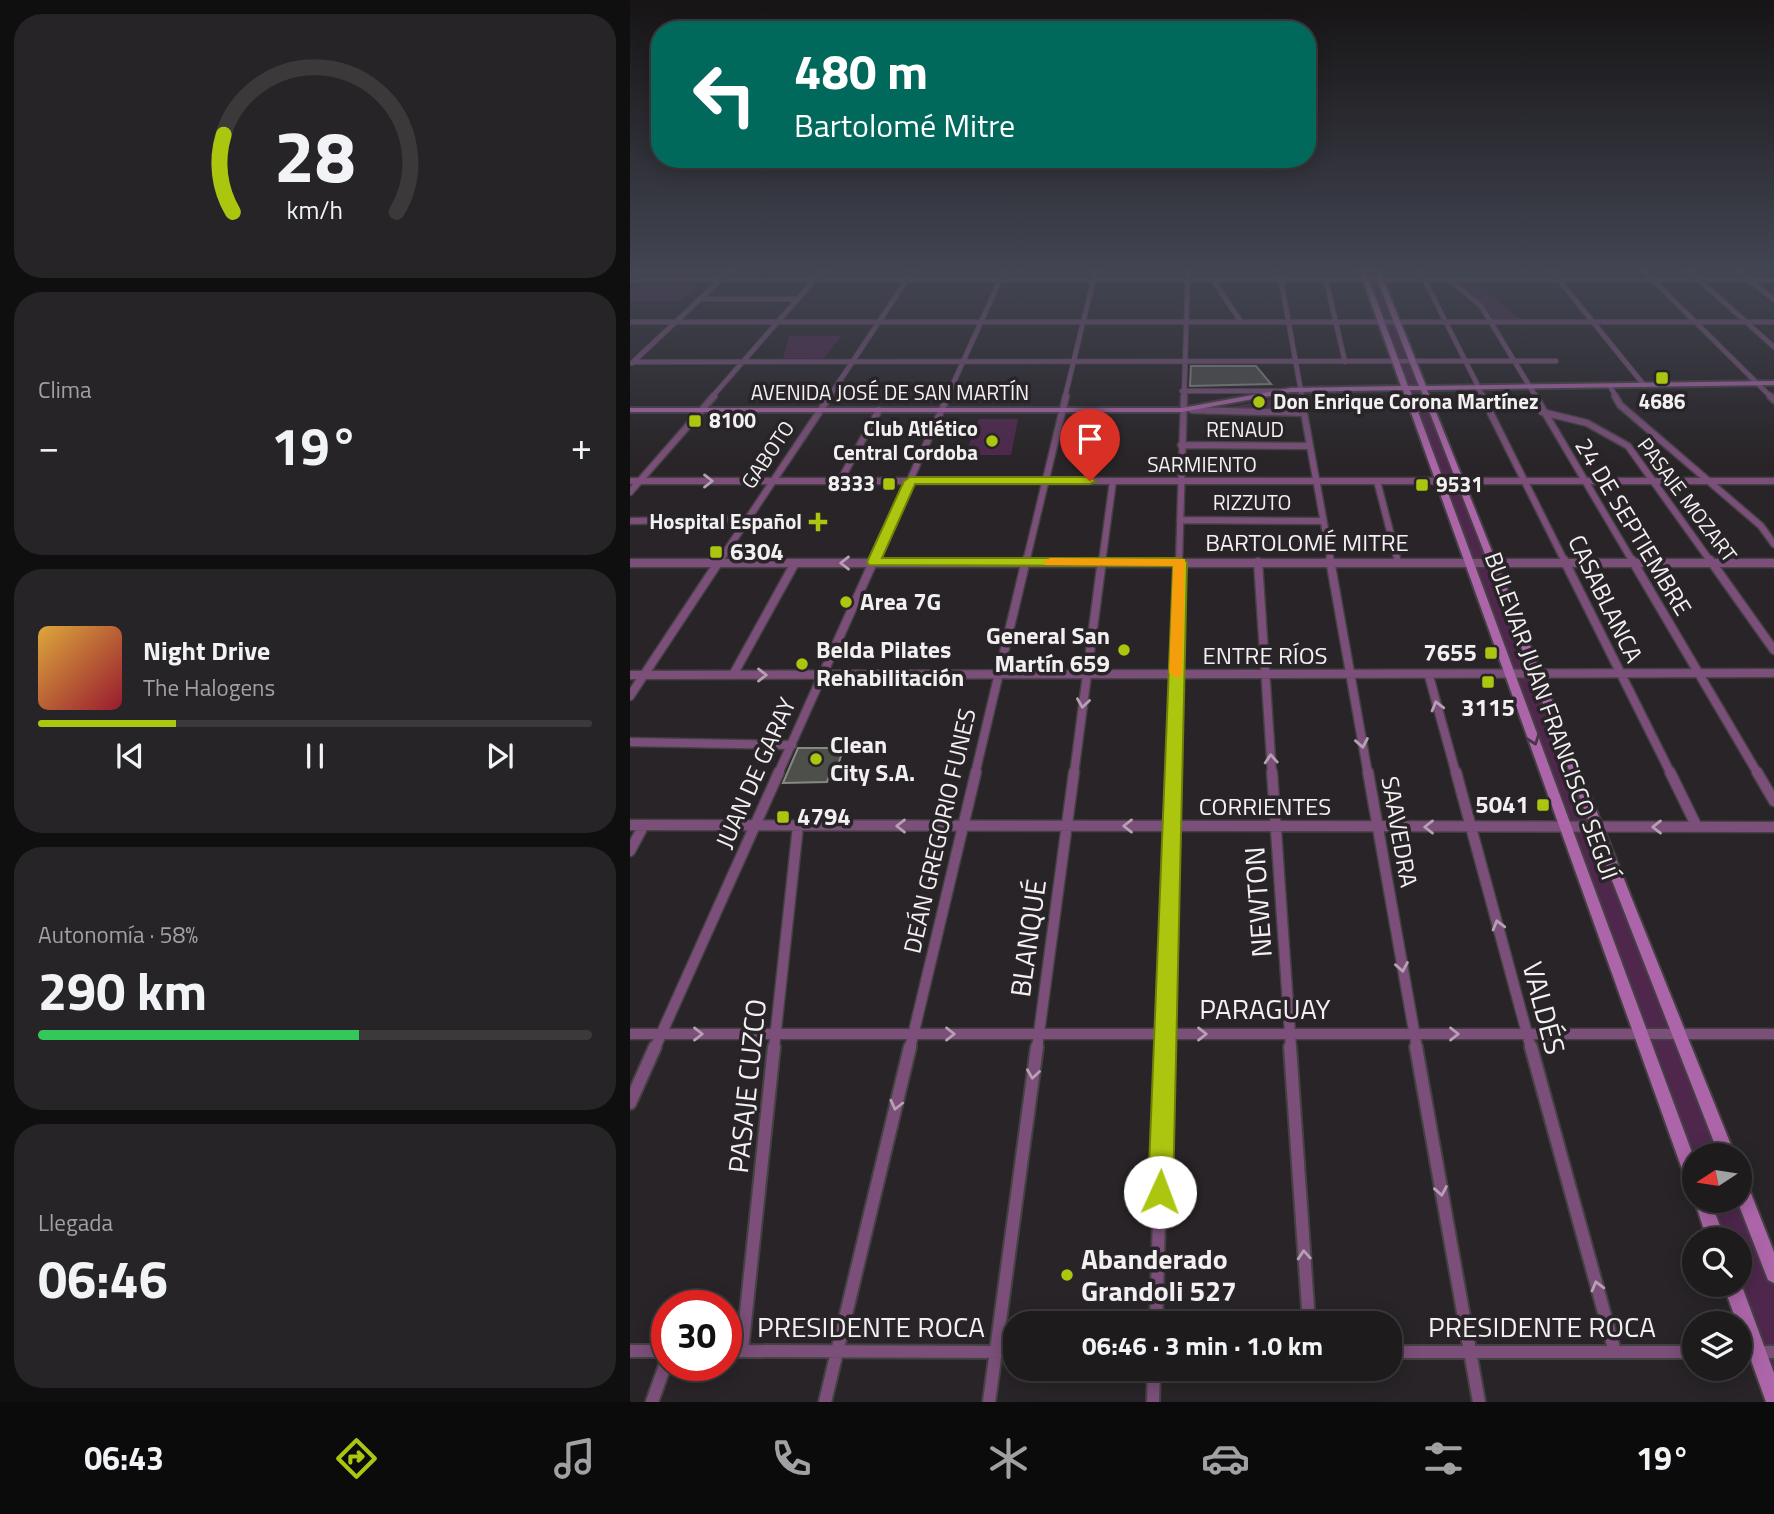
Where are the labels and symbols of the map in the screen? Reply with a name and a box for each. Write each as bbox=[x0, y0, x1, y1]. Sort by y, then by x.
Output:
marker: 4686 bbox=[1654, 370, 1670, 386]
street label: AVENIDA JOSÉ DE SAN MARTÍN bbox=[751, 376, 1029, 408]
place label: Don Enrique Corona Martínez bbox=[1273, 385, 1538, 417]
place label: 4686 bbox=[1638, 385, 1686, 417]
marker: Don Enrique Corona Martínez bbox=[1251, 394, 1267, 410]
place label: 8100 bbox=[709, 404, 756, 436]
pin bbox=[1060, 409, 1120, 481]
place label: Club Atlético Central Cordoba bbox=[833, 412, 978, 468]
marker: 8100 bbox=[687, 413, 703, 429]
street label: RENAUD bbox=[1206, 413, 1284, 445]
street label: GABOTO bbox=[733, 414, 802, 495]
street label: PASAJE MOZART bbox=[1630, 430, 1745, 569]
street label: 24 DE SEPTIEMBRE bbox=[1567, 431, 1701, 622]
marker: Club Atlético Central Cordoba bbox=[984, 433, 1000, 449]
street label: SARMIENTO bbox=[1147, 448, 1257, 480]
place label: 8333 bbox=[828, 467, 875, 499]
place label: 9531 bbox=[1436, 468, 1483, 500]
one-way arrow bbox=[703, 473, 714, 489]
marker: 8333 bbox=[881, 476, 897, 492]
marker: 9531 bbox=[1414, 477, 1430, 493]
street label: RIZZUTO bbox=[1213, 486, 1291, 518]
place label: Hospital Español bbox=[649, 505, 802, 537]
marker: Hospital Español bbox=[808, 512, 828, 532]
street label: BARTOLOMÉ MITRE bbox=[1205, 524, 1409, 560]
street label: CASABLANCA bbox=[1559, 528, 1652, 669]
place label: 6304 bbox=[730, 533, 784, 569]
marker: 6304 bbox=[708, 544, 724, 560]
street label: BULEVAR JUAN FRANCISCO SEGUÍ bbox=[1476, 547, 1628, 886]
one-way arrow bbox=[840, 555, 850, 571]
place label: Area 7G bbox=[860, 583, 941, 619]
marker: Area 7G bbox=[838, 594, 854, 610]
place label: General San Martín 659 bbox=[986, 617, 1110, 681]
place label: Belda Pilates Rehabilitación bbox=[816, 631, 964, 695]
place label: 7655 bbox=[1423, 634, 1477, 670]
street label: ENTRE RÍOS bbox=[1203, 637, 1328, 673]
marker: General San Martín 659 bbox=[1116, 642, 1132, 658]
marker: 7655 bbox=[1483, 645, 1499, 661]
marker: Belda Pilates Rehabilitación bbox=[794, 656, 810, 672]
one-way arrow bbox=[757, 667, 767, 683]
marker: 3115 bbox=[1480, 674, 1496, 690]
place label: 3115 bbox=[1461, 689, 1515, 725]
street label: JUAN DE GARAY bbox=[706, 691, 804, 854]
one-way arrow bbox=[1076, 697, 1091, 708]
one-way arrow bbox=[1431, 700, 1446, 712]
street label: DEÁN GREGORIO FUNES bbox=[893, 705, 985, 957]
place label: Clean City S.A. bbox=[830, 726, 915, 790]
one-way arrow bbox=[1526, 733, 1540, 745]
one-way arrow bbox=[1354, 737, 1369, 749]
marker: Clean City S.A. bbox=[808, 751, 824, 767]
one-way arrow bbox=[1264, 753, 1279, 764]
street label: SAAVEDRA bbox=[1373, 773, 1427, 890]
place label: 5041 bbox=[1475, 786, 1529, 822]
street label: CORRIENTES bbox=[1199, 788, 1331, 824]
marker: 5041 bbox=[1535, 797, 1551, 813]
place label: 4794 bbox=[797, 798, 851, 834]
marker: 4794 bbox=[775, 809, 791, 825]
one-way arrow bbox=[895, 818, 906, 834]
one-way arrow bbox=[1123, 818, 1133, 834]
one-way arrow bbox=[1424, 819, 1434, 835]
one-way arrow bbox=[1651, 819, 1662, 835]
street label: NEWTON bbox=[1232, 845, 1283, 959]
street label: BLANQUÉ bbox=[998, 876, 1057, 999]
one-way arrow bbox=[1492, 919, 1506, 931]
street label: VALDÉS bbox=[1512, 957, 1577, 1059]
one-way arrow bbox=[1394, 961, 1409, 973]
street label: PARAGUAY bbox=[1199, 987, 1331, 1030]
street label: PASAJE CUZCO bbox=[716, 997, 777, 1175]
one-way arrow bbox=[693, 1026, 704, 1042]
one-way arrow bbox=[945, 1026, 956, 1042]
one-way arrow bbox=[1197, 1026, 1208, 1042]
one-way arrow bbox=[1449, 1026, 1460, 1042]
one-way arrow bbox=[1026, 1068, 1041, 1080]
one-way arrow bbox=[890, 1099, 904, 1111]
north arrow bbox=[1682, 1143, 1752, 1213]
position arrow bbox=[1123, 1155, 1197, 1229]
one-way arrow bbox=[1433, 1185, 1448, 1197]
place label: Abanderado Grandoli 527 bbox=[1081, 1237, 1237, 1312]
one-way arrow bbox=[1297, 1249, 1312, 1260]
marker: Abanderado Grandoli 527 bbox=[1059, 1267, 1075, 1283]
one-way arrow bbox=[1591, 1280, 1605, 1292]
speed limit sign: 30 bbox=[651, 1290, 742, 1381]
street label: PRESIDENTE ROCA bbox=[757, 1305, 985, 1348]
street label: PRESIDENTE ROCA bbox=[1428, 1305, 1656, 1348]

